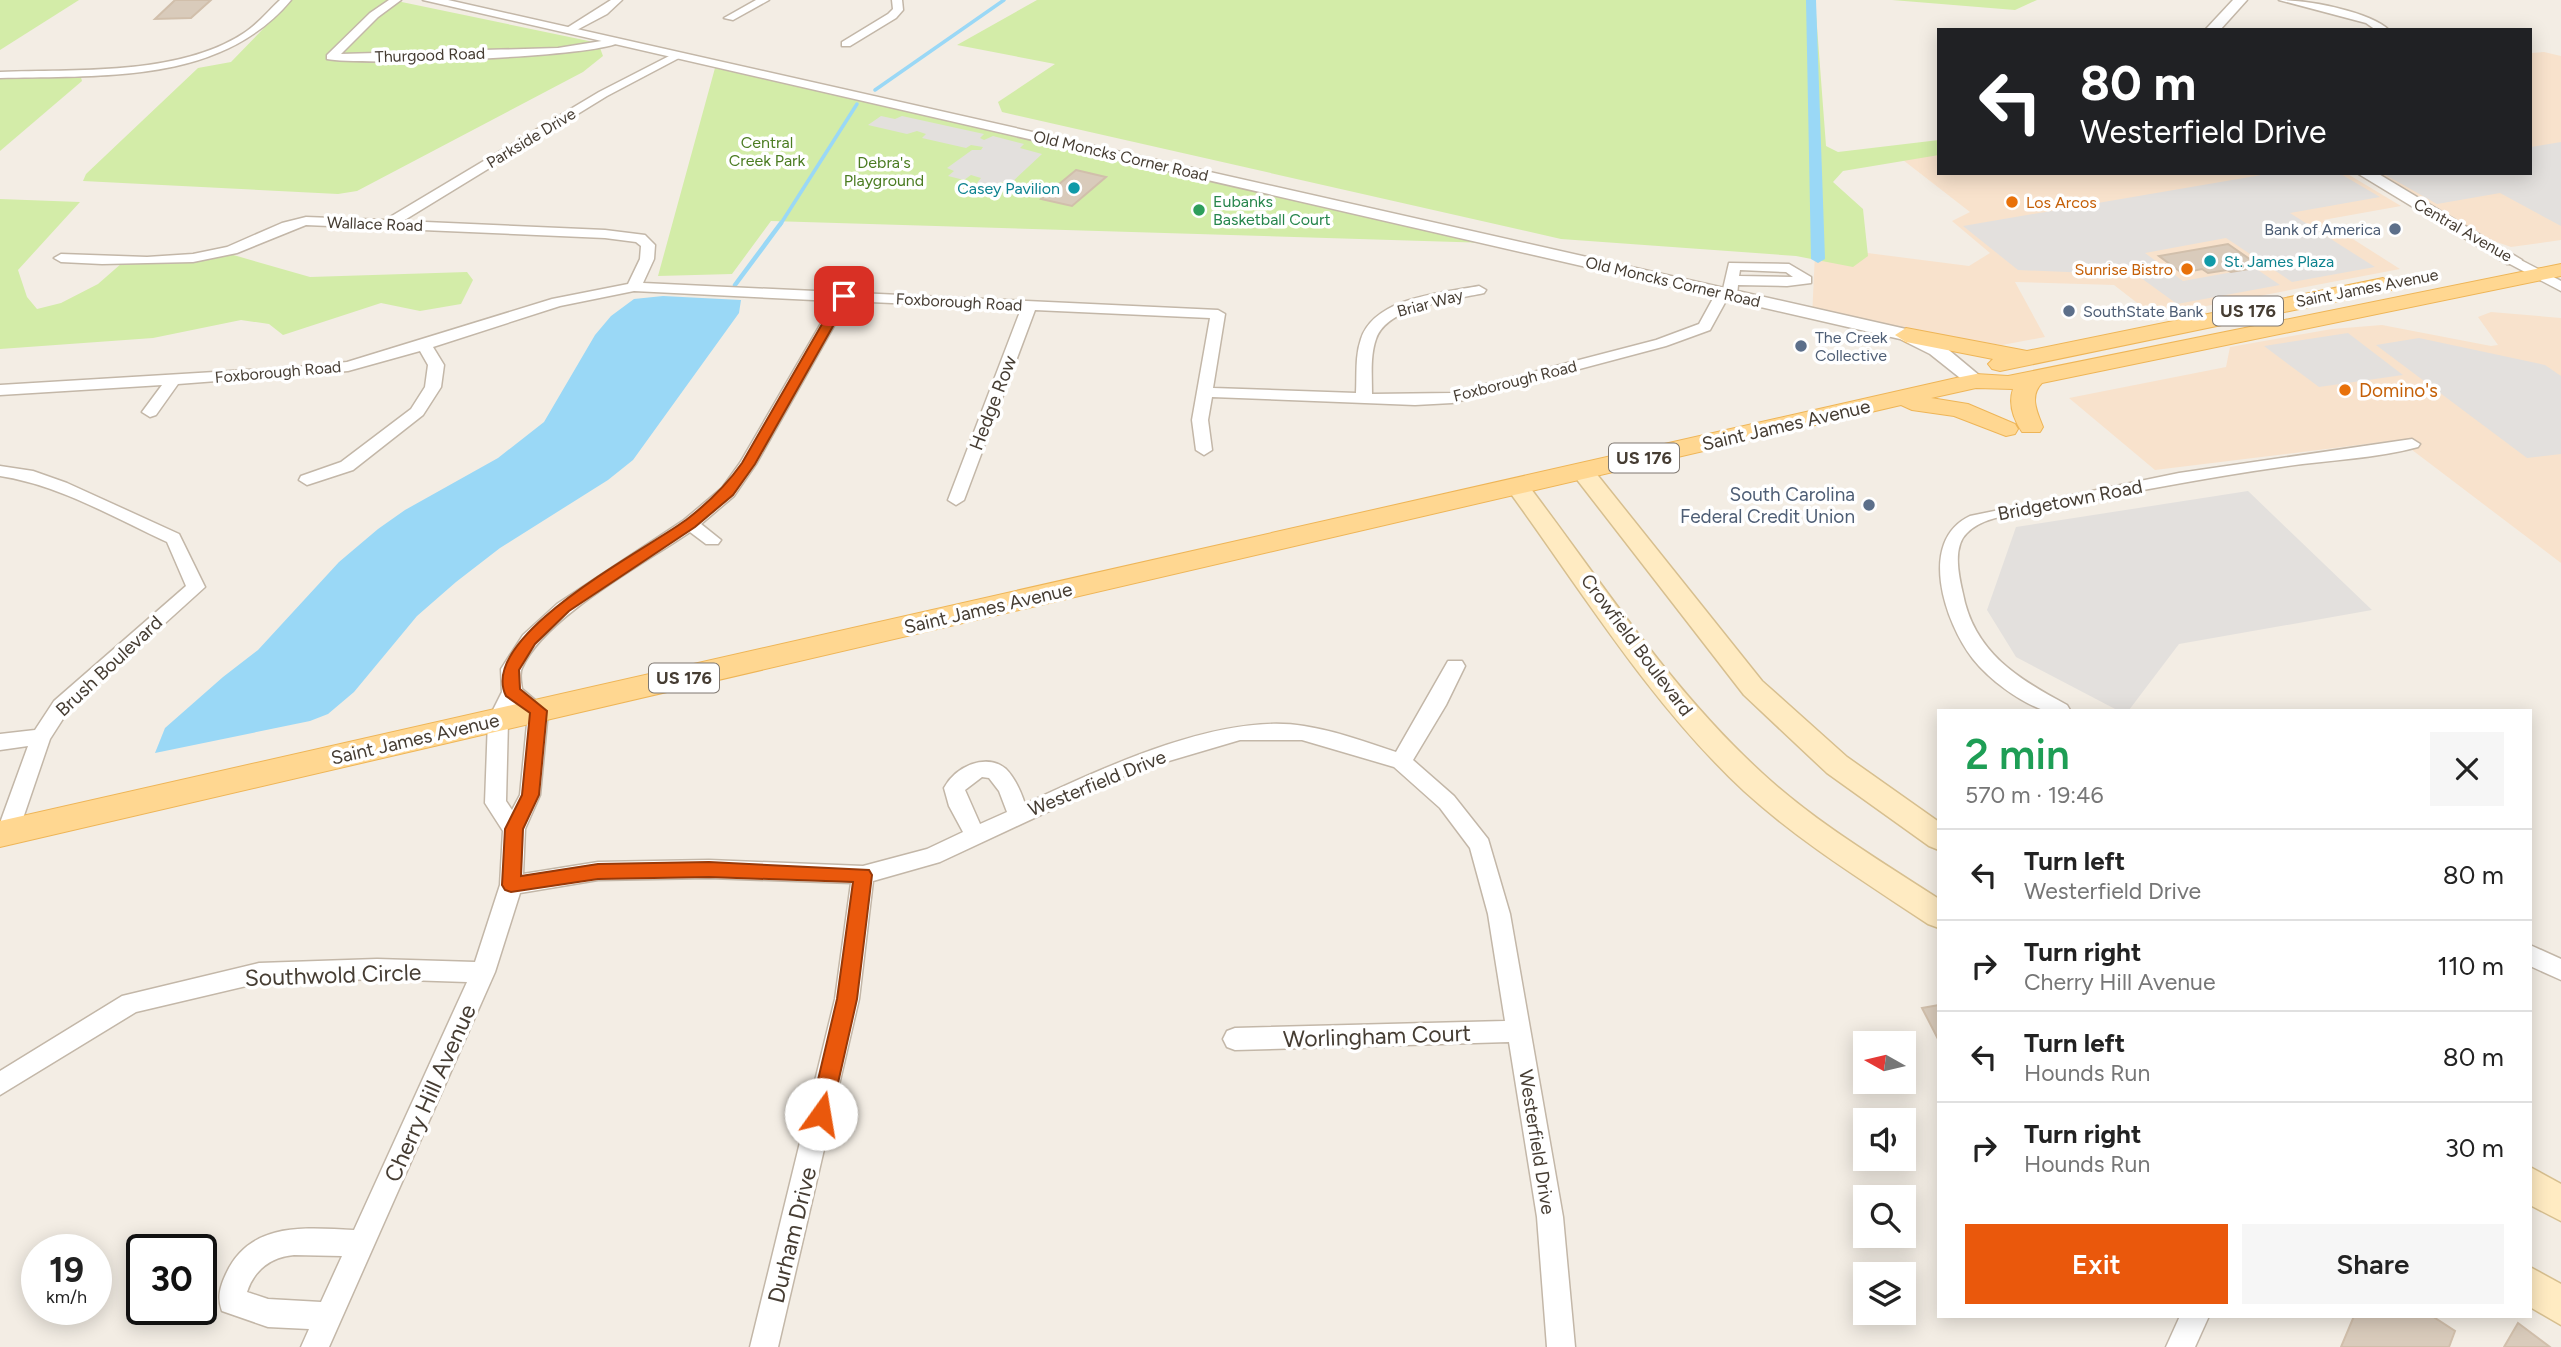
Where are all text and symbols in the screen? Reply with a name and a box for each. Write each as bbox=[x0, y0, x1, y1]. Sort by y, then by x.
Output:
street label: Thurgood Road bbox=[375, 44, 485, 66]
text: 80 m bbox=[2080, 53, 2196, 112]
icon: left bbox=[1965, 56, 2056, 147]
street label: Parkside Drive bbox=[483, 104, 579, 172]
text: Westerfield Drive bbox=[2080, 113, 2327, 151]
street label: Old Moncks Corner Road bbox=[1032, 127, 1210, 185]
park label: Central Creek Park bbox=[729, 133, 806, 170]
park label: Debra's Playground bbox=[844, 153, 924, 190]
place label: Casey Pavilion bbox=[957, 179, 1060, 198]
marker: Casey Pavilion bbox=[1066, 180, 1082, 196]
place label: Eubanks Basketball Court bbox=[1213, 192, 1331, 229]
place label: Los Arcos bbox=[2026, 193, 2097, 212]
marker: Los Arcos bbox=[2004, 194, 2020, 210]
street label: Central Avenue bbox=[2410, 194, 2516, 266]
marker: Eubanks Basketball Court bbox=[1191, 202, 1207, 218]
street label: Wallace Road bbox=[327, 213, 423, 235]
place label: Bank of America bbox=[2264, 220, 2381, 239]
marker: Bank of America bbox=[2387, 221, 2403, 237]
place label: St. James Plaza bbox=[2224, 252, 2334, 271]
street label: Old Moncks Corner Road bbox=[1584, 253, 1762, 311]
marker: St. James Plaza bbox=[2202, 253, 2218, 269]
place label: Sunrise Bistro bbox=[2074, 260, 2173, 279]
marker: Sunrise Bistro bbox=[2179, 261, 2195, 277]
street label: Saint James Avenue bbox=[2294, 265, 2440, 311]
pin bbox=[814, 266, 874, 326]
icon: arrive bbox=[825, 277, 863, 315]
street label: Briar Way bbox=[1395, 285, 1466, 321]
street label: Foxborough Road bbox=[895, 289, 1023, 315]
road number: US 176 bbox=[2213, 296, 2283, 326]
place label: SouthState Bank bbox=[2083, 302, 2204, 321]
marker: SouthState Bank bbox=[2061, 303, 2077, 319]
place label: The Creek Collective bbox=[1815, 328, 1888, 365]
marker: The Creek Collective bbox=[1793, 338, 1809, 354]
street label: Hedge Row bbox=[964, 352, 1022, 454]
street label: Foxborough Road bbox=[1451, 356, 1579, 406]
street label: Foxborough Road bbox=[214, 357, 342, 387]
place label: Domino's bbox=[2359, 379, 2438, 402]
marker: Domino's bbox=[2337, 382, 2353, 398]
street label: Saint James Avenue bbox=[1700, 394, 1872, 456]
road number: US 176 bbox=[1609, 444, 1679, 472]
street label: Bridgetown Road bbox=[1996, 475, 2144, 525]
place label: South Carolina Federal Credit Union bbox=[1680, 483, 1855, 528]
marker: South Carolina Federal Credit Union bbox=[1861, 497, 1877, 513]
street label: Crowfield Boulevard bbox=[1576, 569, 1698, 721]
street label: Saint James Avenue bbox=[902, 577, 1074, 639]
street label: Brush Boulevard bbox=[51, 611, 167, 721]
road number: US 176 bbox=[649, 664, 719, 692]
street label: Saint James Avenue bbox=[329, 708, 501, 770]
text: 2 min bbox=[1965, 729, 2070, 780]
button: close bbox=[2430, 732, 2504, 806]
street label: Westerfield Drive bbox=[1025, 745, 1169, 821]
text: 570 m · 19:46 bbox=[1965, 781, 2103, 809]
text: Turn left bbox=[2024, 845, 2125, 877]
icon: left bbox=[1965, 856, 2003, 894]
text: 80 m bbox=[2443, 859, 2504, 891]
text: Westerfield Drive bbox=[2024, 877, 2201, 905]
text: Turn right bbox=[2024, 936, 2141, 968]
icon: right bbox=[1965, 947, 2003, 985]
text: 110 m bbox=[2437, 950, 2504, 982]
street label: Southwold Circle bbox=[244, 958, 422, 992]
text: Cherry Hill Avenue bbox=[2024, 968, 2216, 996]
street label: Cherry Hill Avenue bbox=[378, 1000, 482, 1186]
street label: Worlingham Court bbox=[1283, 1019, 1471, 1053]
text: Turn left bbox=[2024, 1027, 2125, 1059]
north arrow bbox=[1853, 1031, 1916, 1094]
map controls bbox=[1853, 1031, 1916, 1325]
icon: left bbox=[1965, 1038, 2003, 1076]
text: 80 m bbox=[2443, 1041, 2504, 1073]
text: Hounds Run bbox=[2024, 1059, 2150, 1087]
street label: Westerfield Drive bbox=[1514, 1068, 1560, 1216]
position arrow bbox=[784, 1077, 858, 1151]
button: sound bbox=[1853, 1108, 1916, 1171]
text: Turn right bbox=[2024, 1118, 2141, 1150]
icon: right bbox=[1965, 1129, 2003, 1167]
text: 30 m bbox=[2445, 1132, 2504, 1164]
text: Hounds Run bbox=[2024, 1150, 2150, 1178]
street label: Durham Drive bbox=[762, 1164, 822, 1306]
button: search bbox=[1853, 1185, 1916, 1248]
button: Exit bbox=[1965, 1224, 2228, 1304]
button: Share bbox=[2242, 1224, 2504, 1304]
speed limit sign: 30 bbox=[126, 1234, 217, 1325]
text: 19 bbox=[49, 1249, 84, 1291]
button: layers bbox=[1853, 1262, 1916, 1325]
text: km/h bbox=[46, 1286, 87, 1308]

